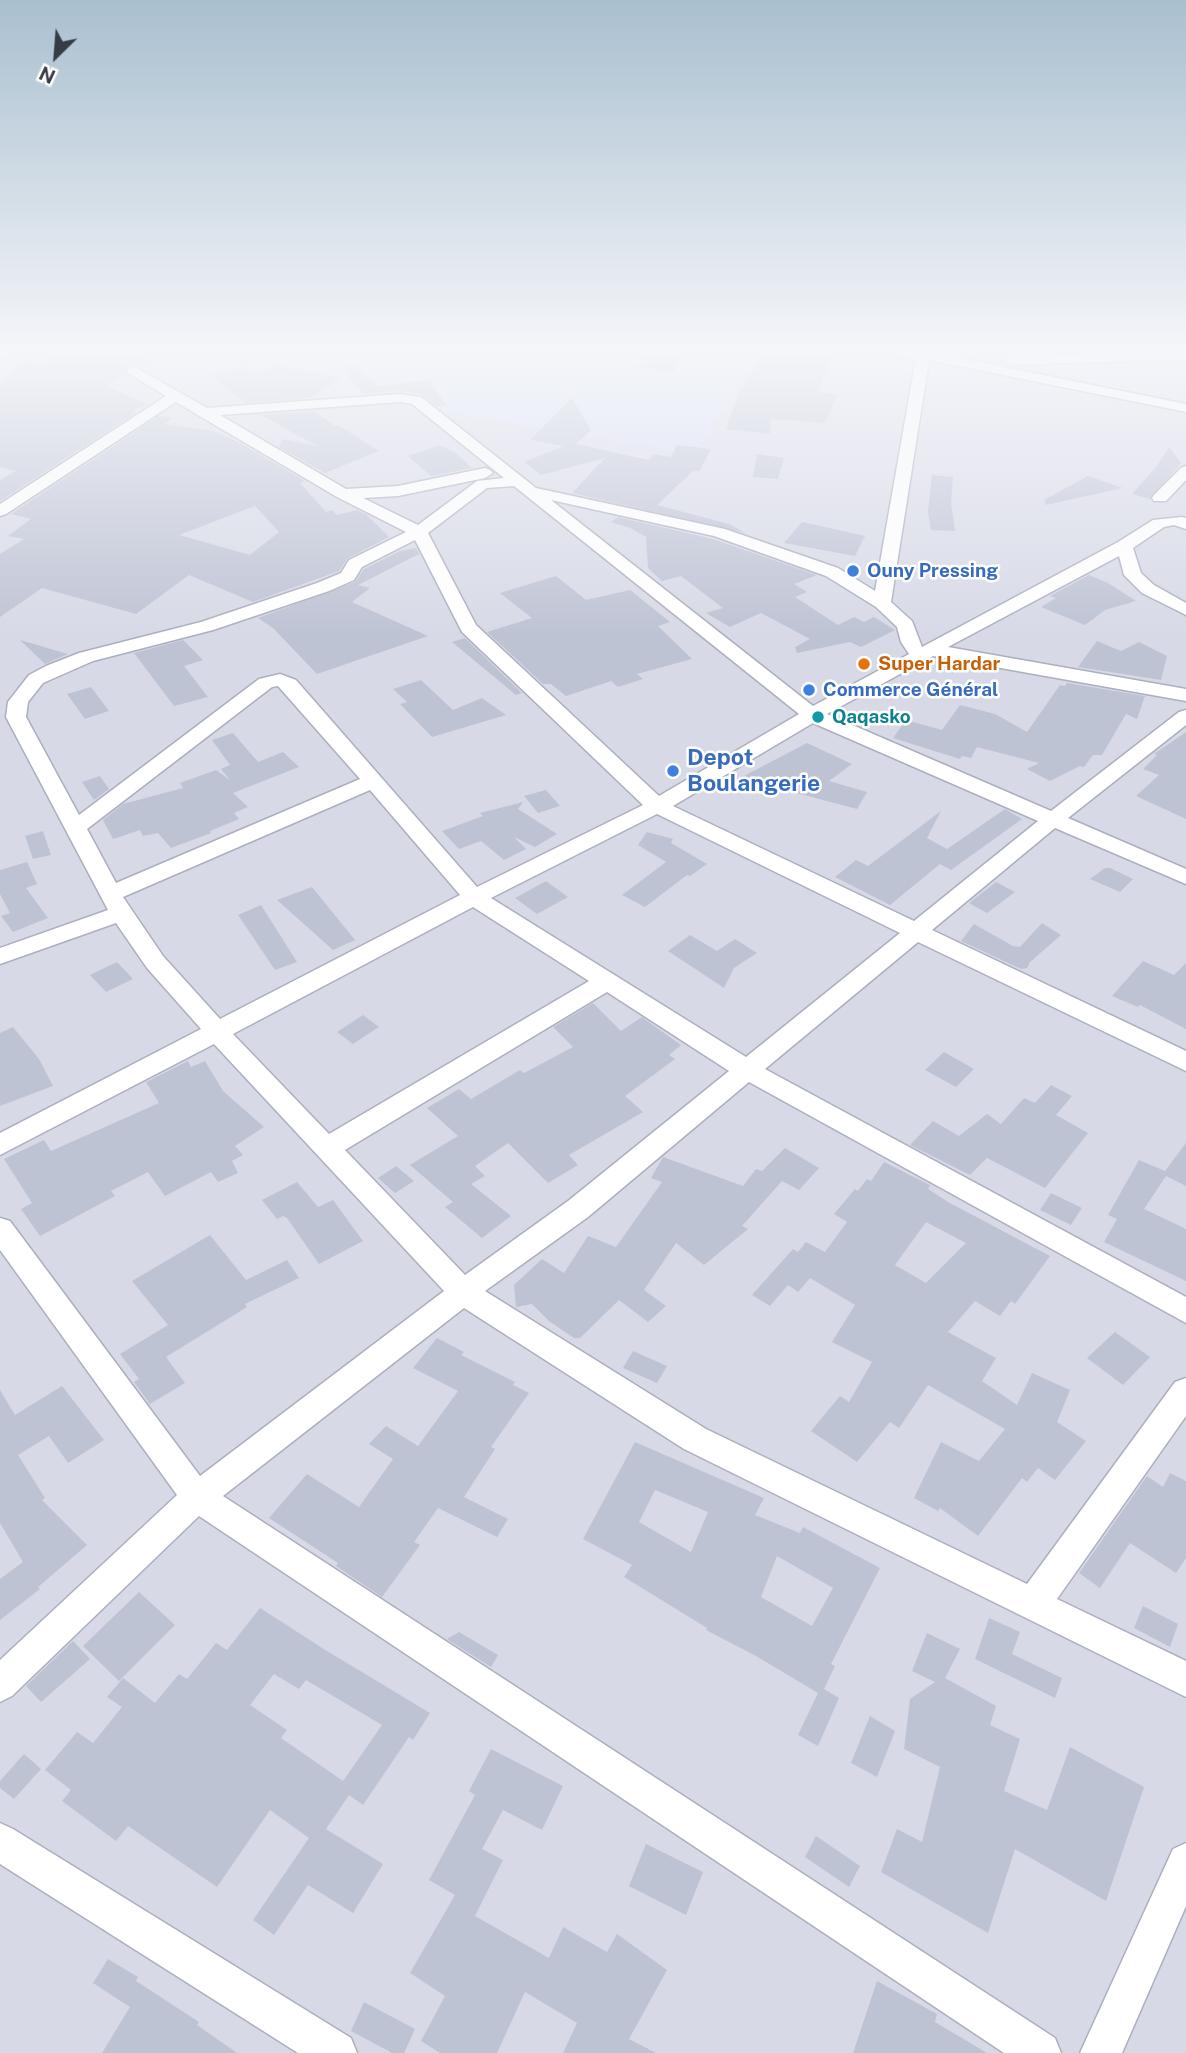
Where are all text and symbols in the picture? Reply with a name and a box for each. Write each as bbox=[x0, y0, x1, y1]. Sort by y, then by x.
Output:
north arrow bbox=[21, 21, 91, 91]
text: N bbox=[36, 62, 59, 88]
place label: Ouny Pressing bbox=[867, 560, 998, 582]
marker: Ouny Pressing bbox=[845, 563, 861, 579]
place label: Super Hardar bbox=[878, 653, 1000, 675]
marker: Super Hardar bbox=[856, 656, 872, 672]
place label: Commerce Général bbox=[823, 679, 998, 701]
marker: Commerce Général bbox=[801, 682, 817, 698]
place label: Qaqasko bbox=[832, 706, 911, 728]
marker: Qaqasko bbox=[810, 709, 826, 725]
place label: Depot Boulangerie bbox=[687, 744, 820, 798]
marker: Depot Boulangerie bbox=[665, 763, 681, 779]

